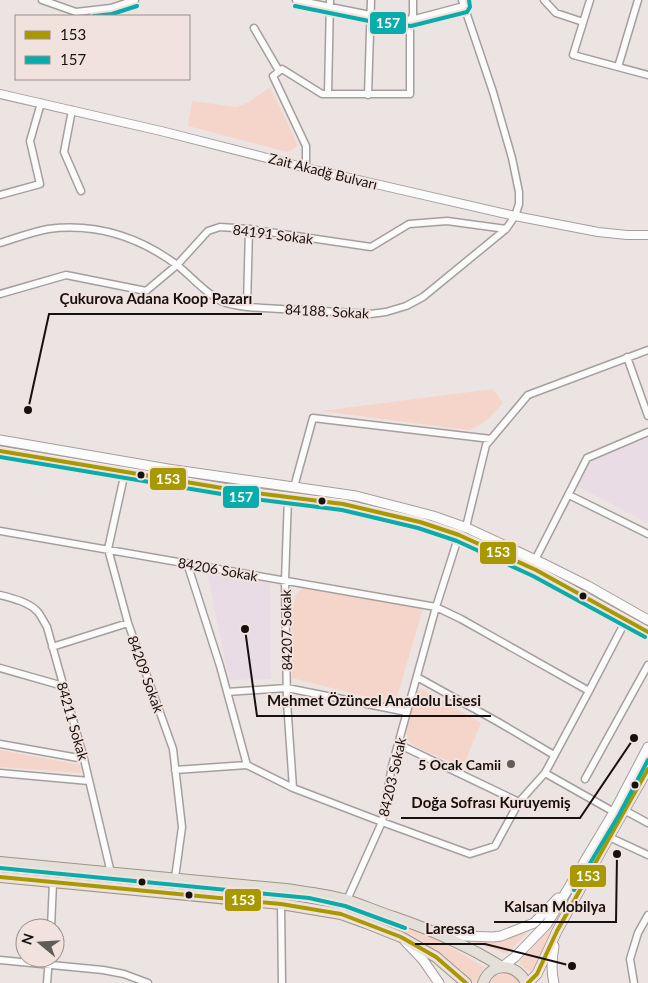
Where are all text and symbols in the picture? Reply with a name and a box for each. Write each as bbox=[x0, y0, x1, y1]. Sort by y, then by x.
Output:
line badge: 157 bbox=[369, 11, 407, 35]
text: 157 bbox=[376, 14, 400, 31]
legend bbox=[15, 15, 190, 80]
text: 153 bbox=[60, 25, 86, 43]
text: 157 bbox=[60, 50, 86, 68]
street label: Zait Akadğ Bulvarı bbox=[267, 149, 379, 193]
street label: 84191 Sokak bbox=[232, 221, 315, 247]
callout: Çukurova Adana Koop Pazarı bbox=[49, 284, 262, 314]
text: Çukurova Adana Koop Pazarı bbox=[60, 289, 252, 307]
street label: 84188. Sokak bbox=[285, 300, 370, 322]
line badge: 153 bbox=[149, 467, 187, 491]
unlabelled marker bbox=[136, 470, 146, 480]
text: 153 bbox=[156, 470, 180, 487]
line badge: 157 bbox=[222, 485, 260, 509]
text: 157 bbox=[229, 488, 253, 505]
unlabelled marker bbox=[317, 496, 327, 506]
line badge: 153 bbox=[479, 541, 517, 565]
text: 153 bbox=[486, 543, 510, 560]
street label: 84206 Sokak bbox=[177, 554, 260, 585]
street label: 84207 Sokak bbox=[277, 589, 295, 671]
unlabelled marker bbox=[578, 591, 588, 601]
street label: 84209 Sokak bbox=[124, 633, 168, 716]
street label: 84211 Sokak bbox=[54, 680, 93, 763]
callout: Mehmet Özüncel Anadolu Lisesi bbox=[257, 686, 491, 716]
text: Mehmet Özüncel Anadolu Lisesi bbox=[267, 691, 481, 709]
street label: 84203 Sokak bbox=[375, 735, 410, 818]
place label: 5 Ocak Camii bbox=[418, 756, 501, 773]
marker: 5 Ocak Camii bbox=[505, 758, 517, 770]
unlabelled marker bbox=[630, 780, 640, 790]
callout: Doğa Sofrası Kuruyemiş bbox=[401, 788, 580, 818]
text: Doğa Sofrası Kuruyemiş bbox=[411, 793, 571, 811]
line badge: 153 bbox=[569, 864, 607, 888]
text: 153 bbox=[576, 867, 600, 884]
unlabelled marker bbox=[137, 877, 147, 887]
line badge: 153 bbox=[224, 888, 262, 912]
unlabelled marker bbox=[184, 890, 194, 900]
text: 153 bbox=[231, 891, 255, 908]
callout: Kalsan Mobilya bbox=[494, 892, 616, 922]
text: Kalsan Mobilya bbox=[504, 897, 606, 915]
callout: Laressa bbox=[415, 914, 485, 944]
north arrow bbox=[15, 918, 65, 968]
text: Laressa bbox=[425, 919, 475, 937]
text: N bbox=[17, 931, 37, 947]

